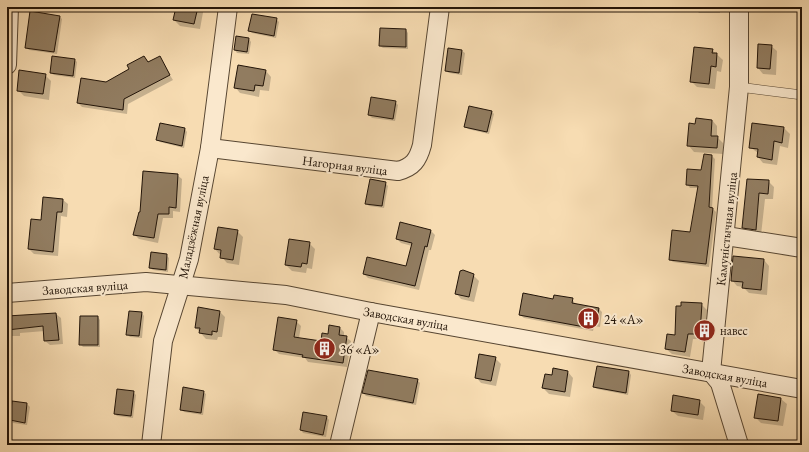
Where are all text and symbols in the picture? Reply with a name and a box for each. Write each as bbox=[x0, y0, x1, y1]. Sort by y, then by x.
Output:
street label: Нагорная вуліца bbox=[301, 152, 389, 179]
street label: Камуністычная вуліца bbox=[712, 171, 741, 287]
street label: Маладзёжная вуліца bbox=[174, 173, 213, 280]
street label: Заводская вуліца bbox=[42, 276, 129, 299]
street label: Заводская вуліца bbox=[362, 303, 451, 334]
building icon: 24 «А» bbox=[575, 306, 601, 332]
place label: 24 «А» bbox=[604, 311, 644, 328]
building icon: навес bbox=[691, 317, 717, 343]
place label: навес bbox=[720, 322, 748, 339]
building icon: 36 «А» bbox=[311, 336, 337, 362]
place label: 36 «А» bbox=[340, 341, 380, 358]
street label: Заводская вуліца bbox=[681, 360, 770, 391]

